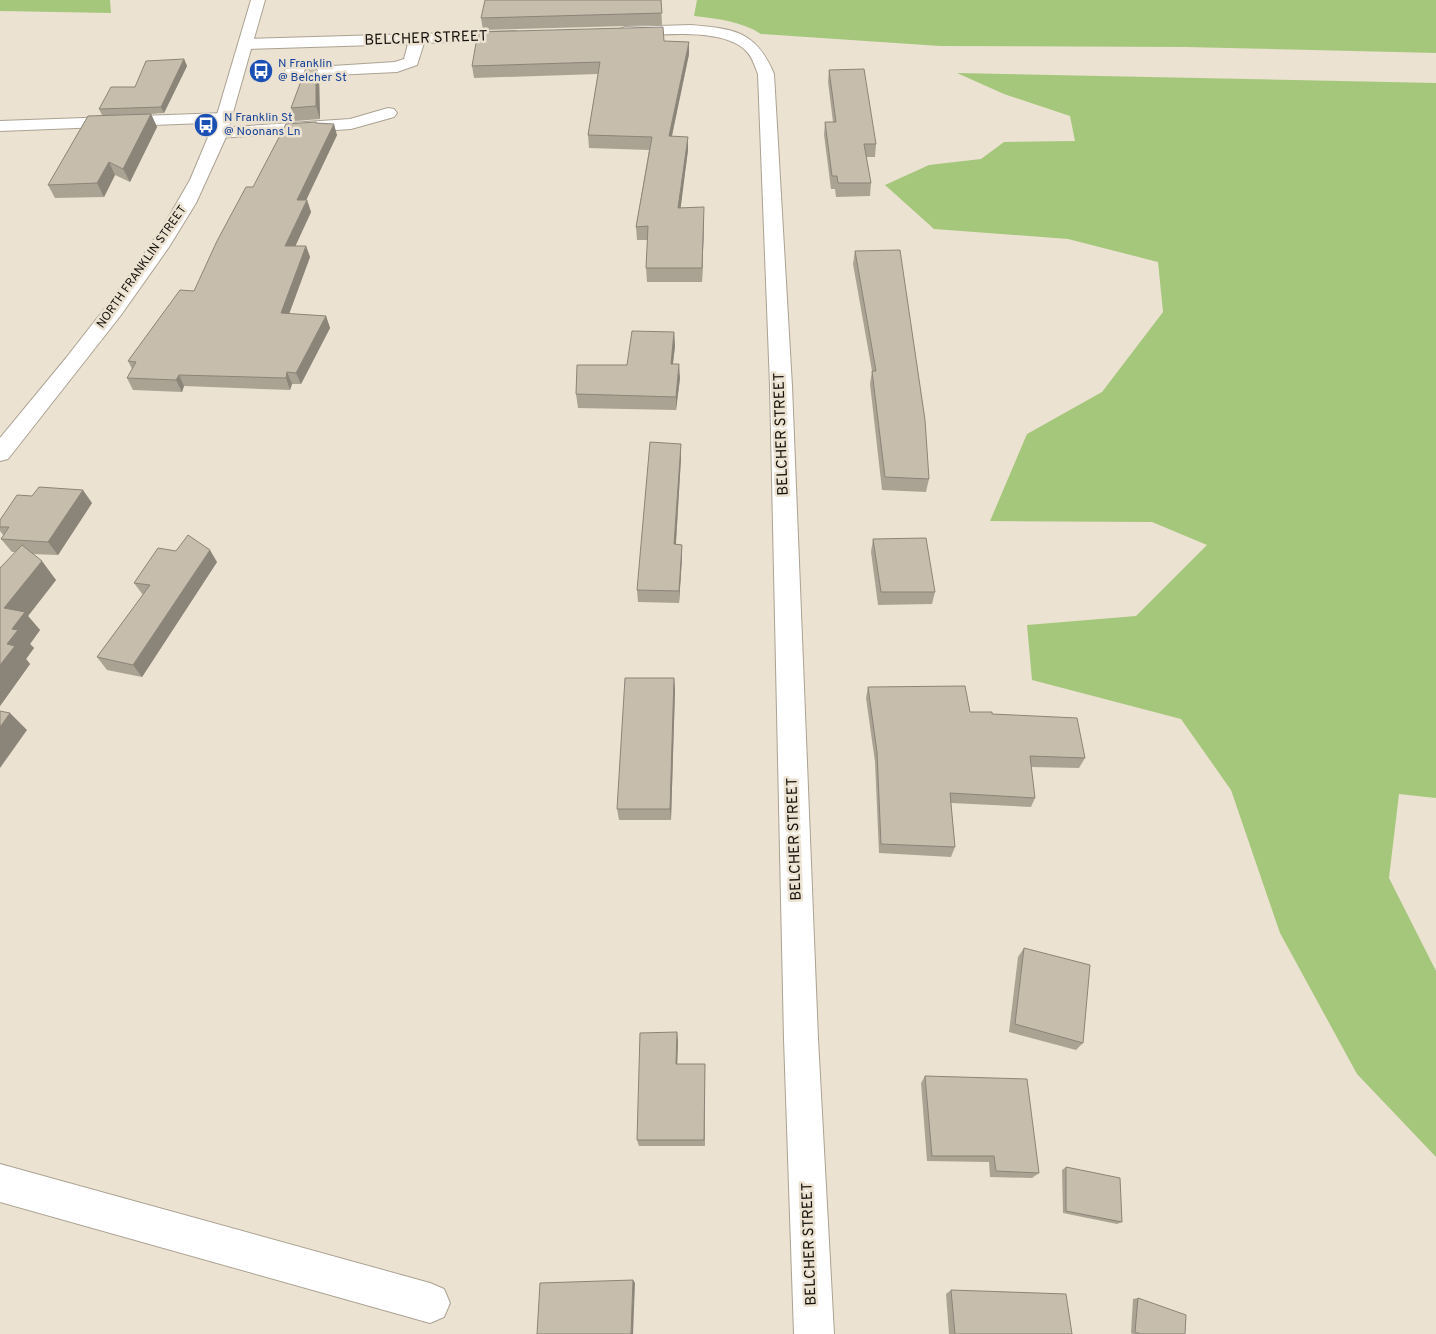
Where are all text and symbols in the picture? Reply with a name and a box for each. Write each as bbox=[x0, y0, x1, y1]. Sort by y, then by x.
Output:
street label: BELCHER STREET bbox=[364, 27, 488, 51]
place label: N Franklin @ Belcher St bbox=[278, 56, 347, 86]
bus stop icon: N Franklin @ Belcher St bbox=[248, 58, 274, 84]
place label: N Franklin St @ Noonans Ln bbox=[224, 110, 301, 140]
bus stop icon: N Franklin St @ Noonans Ln bbox=[193, 112, 219, 138]
street label: NORTH FRANKLIN STREET bbox=[93, 202, 191, 332]
street label: BELCHER STREET bbox=[770, 372, 794, 496]
street label: BELCHER STREET bbox=[783, 777, 807, 901]
street label: BELCHER STREET bbox=[798, 1182, 822, 1306]

